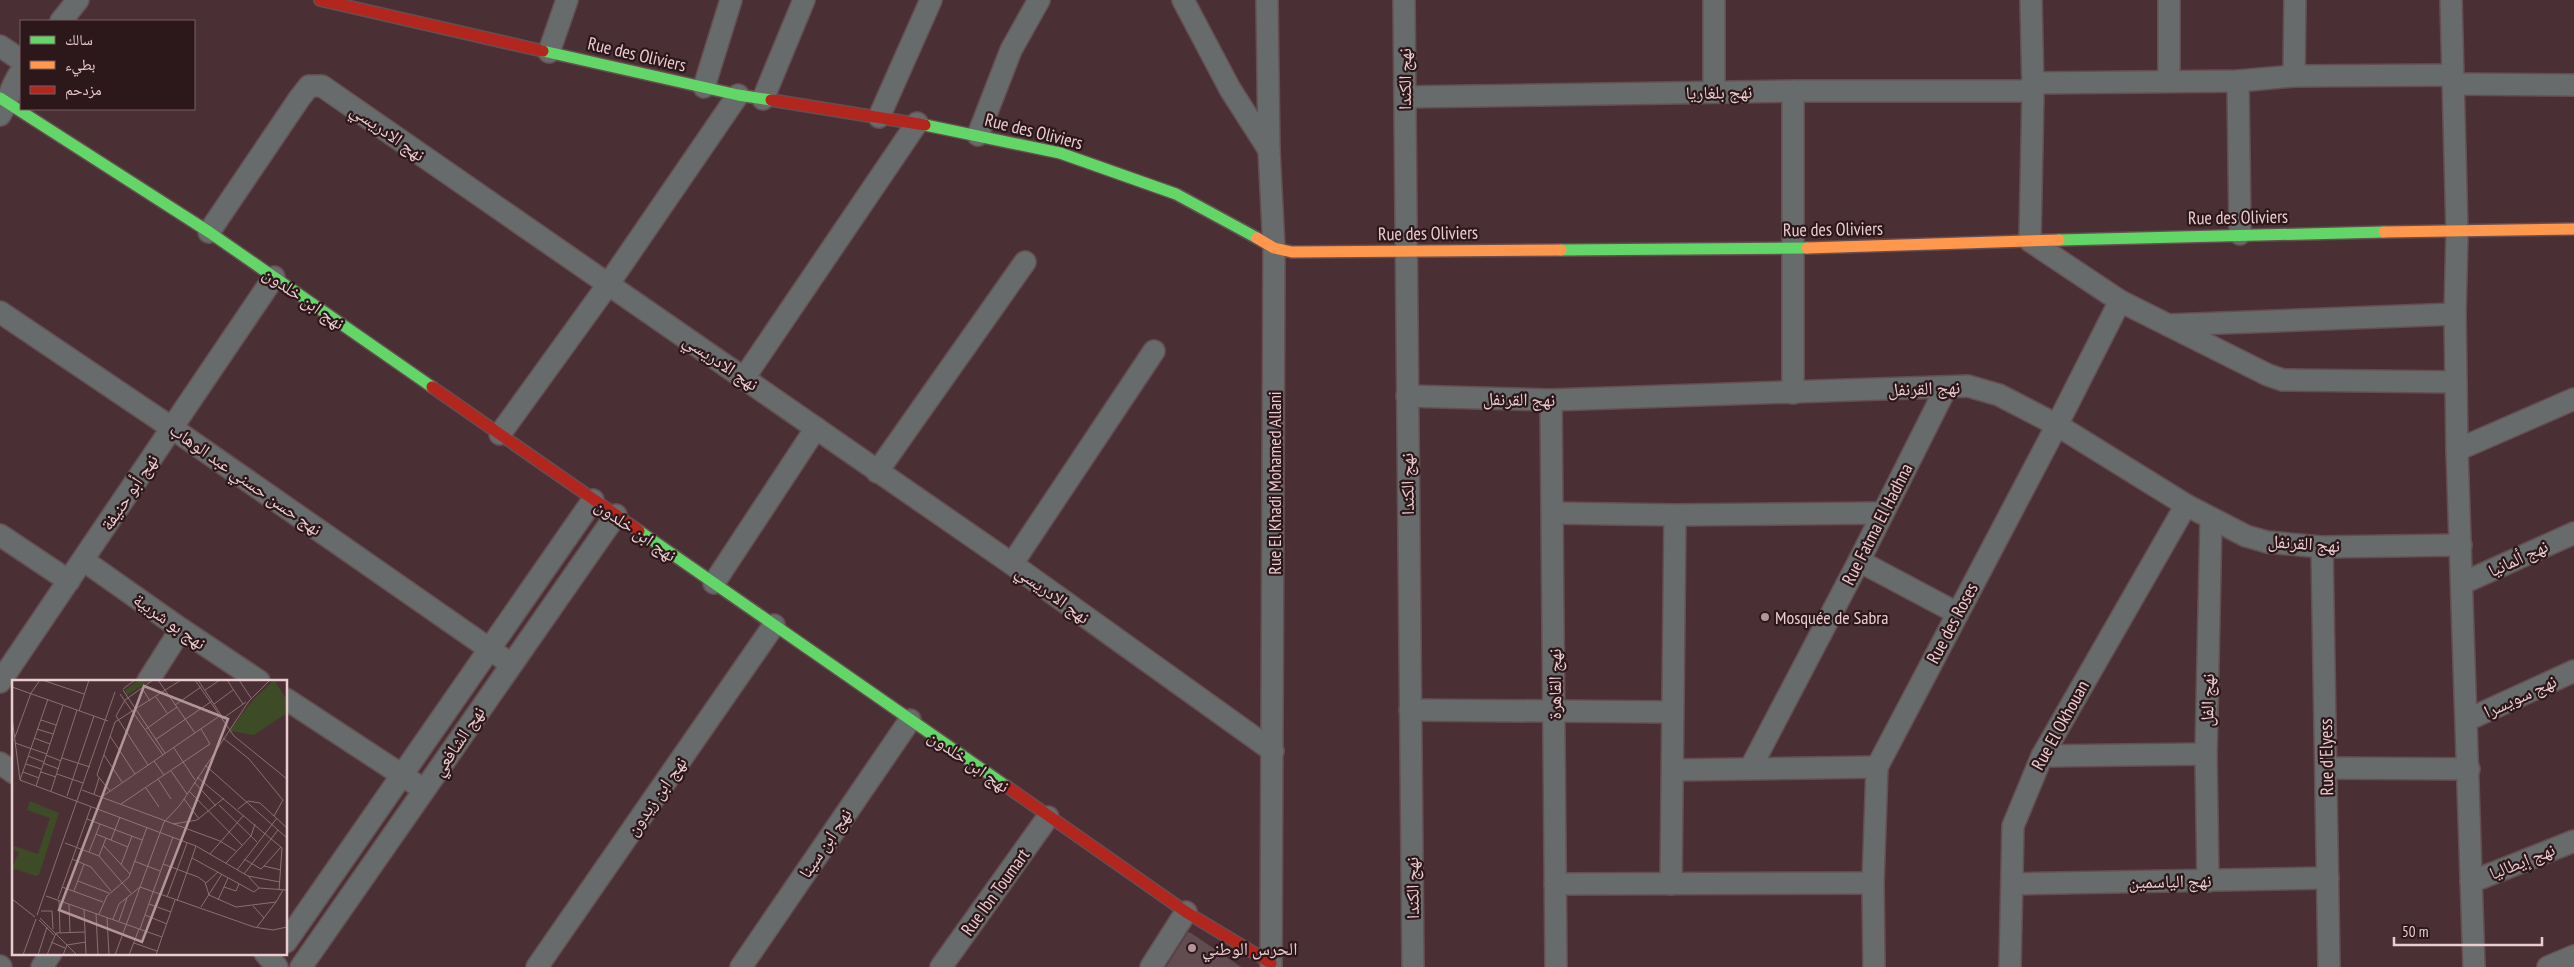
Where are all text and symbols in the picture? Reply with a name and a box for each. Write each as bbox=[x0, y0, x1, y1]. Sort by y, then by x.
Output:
legend bbox=[20, 20, 195, 110]
text: سالك bbox=[65, 30, 93, 49]
street label: Rue des Oliviers bbox=[586, 32, 688, 76]
street label: نهج الكندا bbox=[1393, 48, 1417, 110]
text: بطيء bbox=[65, 55, 95, 77]
text: مزدحم bbox=[65, 80, 102, 100]
street label: نهج بلغاريا bbox=[1685, 80, 1753, 105]
street label: نهج الادريسي bbox=[344, 98, 430, 169]
street label: Rue des Oliviers bbox=[983, 108, 1085, 154]
street label: Rue des Oliviers bbox=[2188, 205, 2288, 229]
street label: Rue des Oliviers bbox=[1783, 217, 1883, 241]
street label: Rue des Oliviers bbox=[1378, 221, 1478, 245]
street label: نهج ابن خلدون bbox=[258, 261, 349, 335]
street label: نهج الادريسي bbox=[677, 328, 763, 399]
street label: نهج القرنفل bbox=[1887, 375, 1961, 402]
street label: نهج القرنفل bbox=[1483, 387, 1555, 412]
street label: Rue El Khadi Mohamed Allani bbox=[1263, 391, 1286, 575]
street label: نهج حسن حسني عبد الوهاب bbox=[163, 418, 327, 543]
street label: نهج أبو حنيفة bbox=[95, 449, 164, 535]
street label: نهج الكندا bbox=[1395, 453, 1420, 515]
street label: Rue Fatma El Hadhna bbox=[1836, 459, 1918, 589]
street label: نهج ابن خلدون bbox=[590, 493, 681, 567]
street label: نهج القرنفل bbox=[2267, 529, 2341, 558]
street label: نهج ألمانيا bbox=[2484, 534, 2552, 583]
street label: نهج الادريسي bbox=[1009, 559, 1095, 632]
street label: Rue des Roses bbox=[1921, 579, 1983, 667]
street label: نهج بو شربية bbox=[129, 588, 211, 655]
place label: Mosquée de Sabra bbox=[1775, 606, 1888, 629]
marker: Mosquée de Sabra bbox=[1759, 611, 1771, 623]
street label: نهج القاهرة bbox=[1543, 648, 1567, 720]
street label: نهج سويسرا bbox=[2480, 669, 2560, 724]
street label: نهج الفل bbox=[2195, 673, 2220, 727]
street label: Rue El Okhouan bbox=[2026, 676, 2094, 774]
inset map bbox=[12, 680, 288, 954]
street label: نهج الشافعي bbox=[426, 702, 493, 782]
street label: Rue d'Elyess bbox=[2314, 718, 2338, 796]
street label: نهج ابن خلدون bbox=[923, 724, 1014, 798]
street label: نهج ابن زيدون bbox=[620, 752, 693, 841]
street label: نهج ابن سينا bbox=[793, 804, 858, 883]
street label: نهج إيطاليا bbox=[2486, 837, 2559, 885]
street label: Rue Ibn Toumart bbox=[956, 844, 1034, 940]
street label: نهج الكندا bbox=[1400, 857, 1425, 919]
street label: نهج الياسمين bbox=[2128, 869, 2212, 894]
scale bar bbox=[2394, 914, 2542, 946]
text: 50 m bbox=[2402, 922, 2428, 941]
place label: الحرس الوطني bbox=[1202, 937, 1297, 963]
marker: الحرس الوطني bbox=[1186, 942, 1198, 954]

